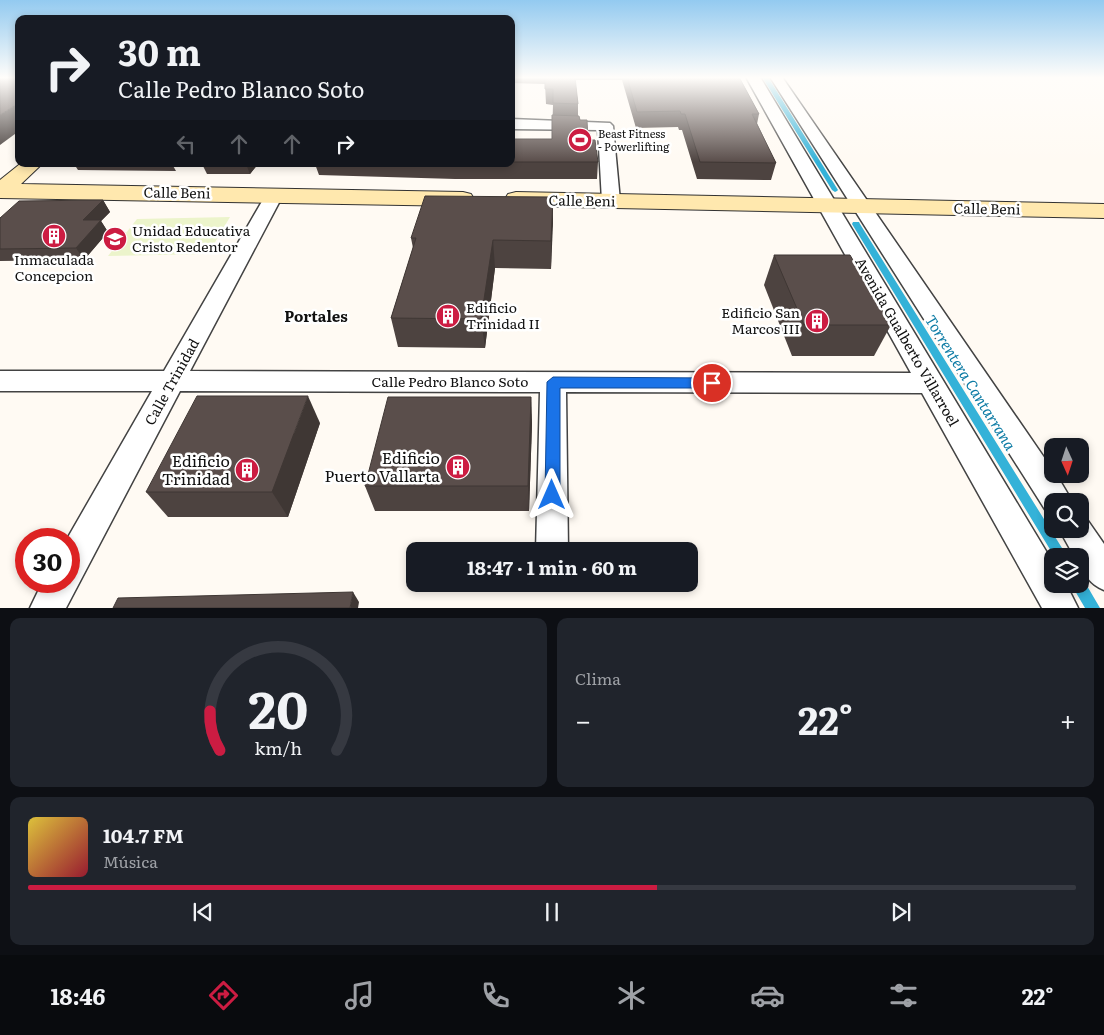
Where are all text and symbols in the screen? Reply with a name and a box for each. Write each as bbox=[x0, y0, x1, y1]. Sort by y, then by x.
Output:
text: 30 m bbox=[118, 25, 201, 77]
icon: right bbox=[35, 35, 100, 100]
text: Calle Pedro Blanco Soto bbox=[118, 72, 364, 105]
place label: Beast Fitness - Powerlifting bbox=[598, 125, 670, 154]
sports icon: Beast Fitness - Powerlifting bbox=[567, 127, 593, 153]
icon: left bbox=[172, 130, 200, 158]
icon: ahead bbox=[225, 130, 253, 158]
icon: ahead bbox=[278, 130, 306, 158]
icon: right bbox=[331, 130, 359, 158]
street label: Calle Beni bbox=[143, 181, 211, 203]
street label: Calle Beni bbox=[548, 189, 616, 211]
street label: Calle Beni bbox=[953, 197, 1021, 219]
place label: Unidad Educativa Cristo Redentor bbox=[132, 220, 251, 256]
building icon: Inmaculada Concepcion bbox=[41, 223, 67, 249]
school or university icon: Unidad Educativa Cristo Redentor bbox=[102, 226, 128, 252]
place label: Inmaculada Concepcion bbox=[14, 249, 94, 285]
street label: Avenida Gualberto Villarroel bbox=[851, 253, 965, 430]
place label: Edificio Trinidad II bbox=[466, 297, 540, 333]
place label: Edificio San Marcos III bbox=[721, 302, 800, 338]
building icon: Edificio Trinidad II bbox=[435, 303, 461, 329]
district label: Portales bbox=[284, 304, 348, 327]
building icon: Edificio San Marcos III bbox=[804, 308, 830, 334]
water label: Torrentera Cantarrana bbox=[920, 310, 1023, 455]
street label: Calle Trinidad bbox=[139, 334, 203, 428]
pin bbox=[691, 362, 733, 404]
icon: arrive bbox=[698, 369, 726, 397]
street label: Calle Pedro Blanco Soto bbox=[372, 371, 528, 391]
north arrow bbox=[1044, 438, 1089, 482]
map controls bbox=[1044, 438, 1089, 593]
place label: Edificio Puerto Vallarta bbox=[325, 445, 440, 487]
place label: Edificio Trinidad bbox=[162, 448, 230, 490]
building icon: Edificio Puerto Vallarta bbox=[445, 454, 471, 480]
building icon: Edificio Trinidad bbox=[234, 457, 260, 483]
position arrow bbox=[525, 468, 577, 520]
button: search bbox=[1044, 493, 1089, 538]
speed limit sign: 30 bbox=[15, 528, 80, 593]
button: layers bbox=[1044, 548, 1089, 593]
text: 18:47 · 1 min · 60 m bbox=[467, 553, 637, 581]
text: Clima bbox=[575, 666, 621, 690]
text: 20 bbox=[249, 667, 308, 745]
text: 22° bbox=[798, 690, 853, 747]
text: − bbox=[575, 698, 591, 740]
text: + bbox=[1060, 698, 1076, 740]
text: km/h bbox=[255, 734, 302, 761]
text: 104.7 FM bbox=[103, 821, 184, 849]
text: Música bbox=[103, 849, 158, 873]
icon: previous bbox=[189, 898, 217, 926]
icon: pause bbox=[538, 898, 566, 926]
icon: next bbox=[887, 898, 915, 926]
icon: directions bbox=[206, 978, 241, 1013]
icon: music bbox=[342, 978, 377, 1013]
icon: phone bbox=[478, 978, 513, 1013]
icon: climate bbox=[614, 978, 649, 1013]
icon: car bbox=[750, 978, 785, 1013]
icon: filters bbox=[886, 978, 921, 1013]
text: 18:46 bbox=[50, 979, 105, 1012]
text: 22° bbox=[1022, 979, 1054, 1012]

